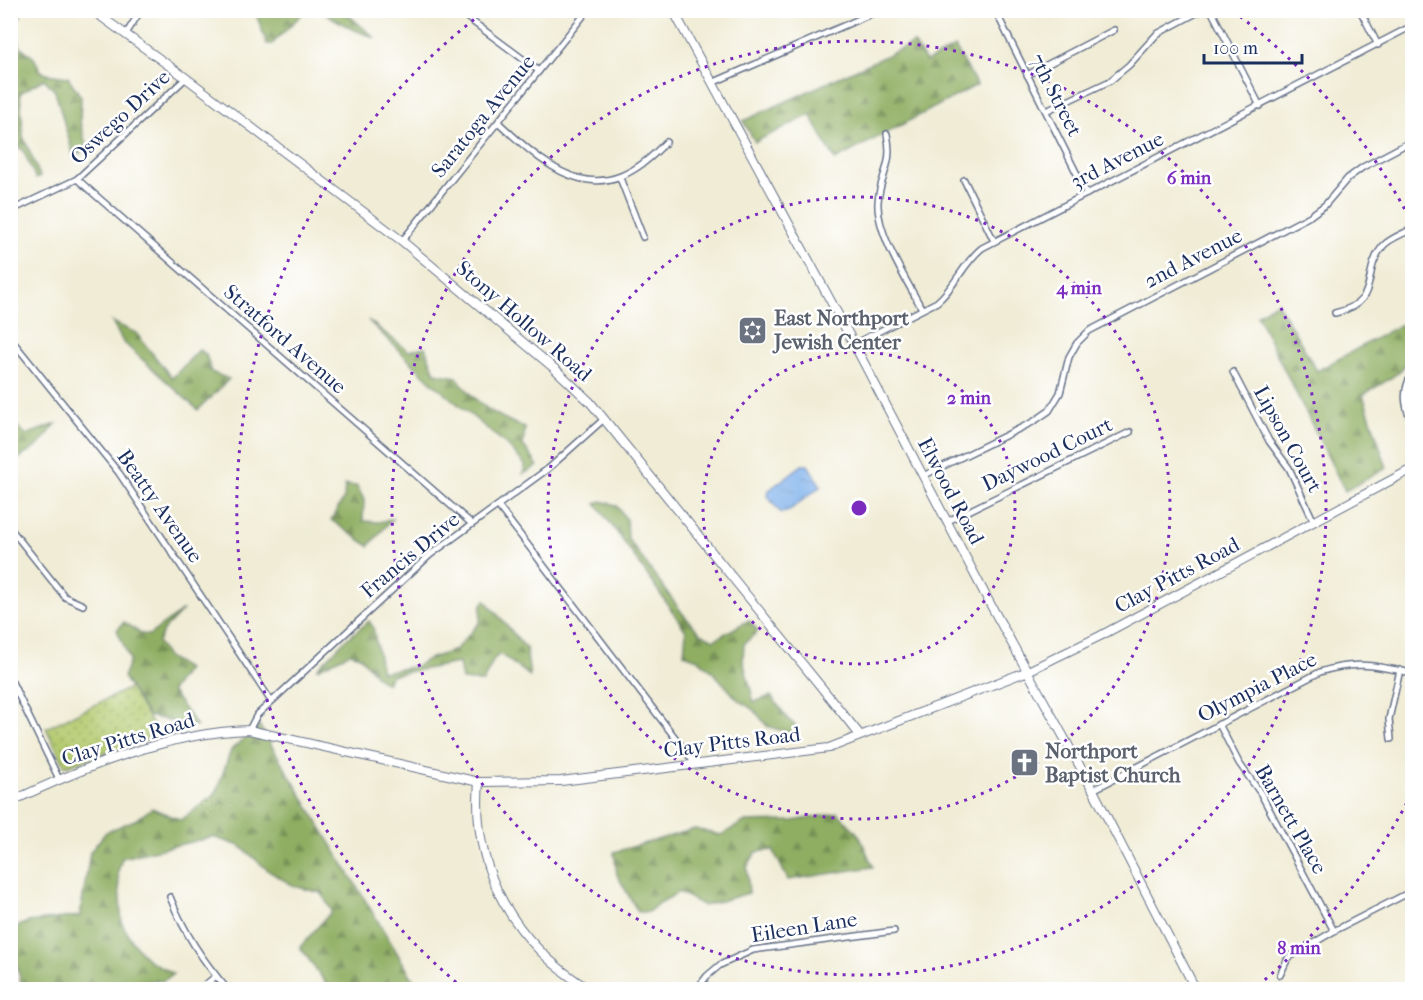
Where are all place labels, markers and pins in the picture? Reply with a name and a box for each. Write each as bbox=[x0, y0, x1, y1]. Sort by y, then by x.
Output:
place label: East Northport Jewish Center bbox=[772, 306, 910, 354]
synagogue icon: East Northport Jewish Center bbox=[737, 314, 769, 346]
centre of rings bbox=[849, 498, 869, 518]
place label: Northport Baptist Church bbox=[1045, 739, 1181, 787]
church icon: Northport Baptist Church bbox=[1008, 747, 1040, 779]

